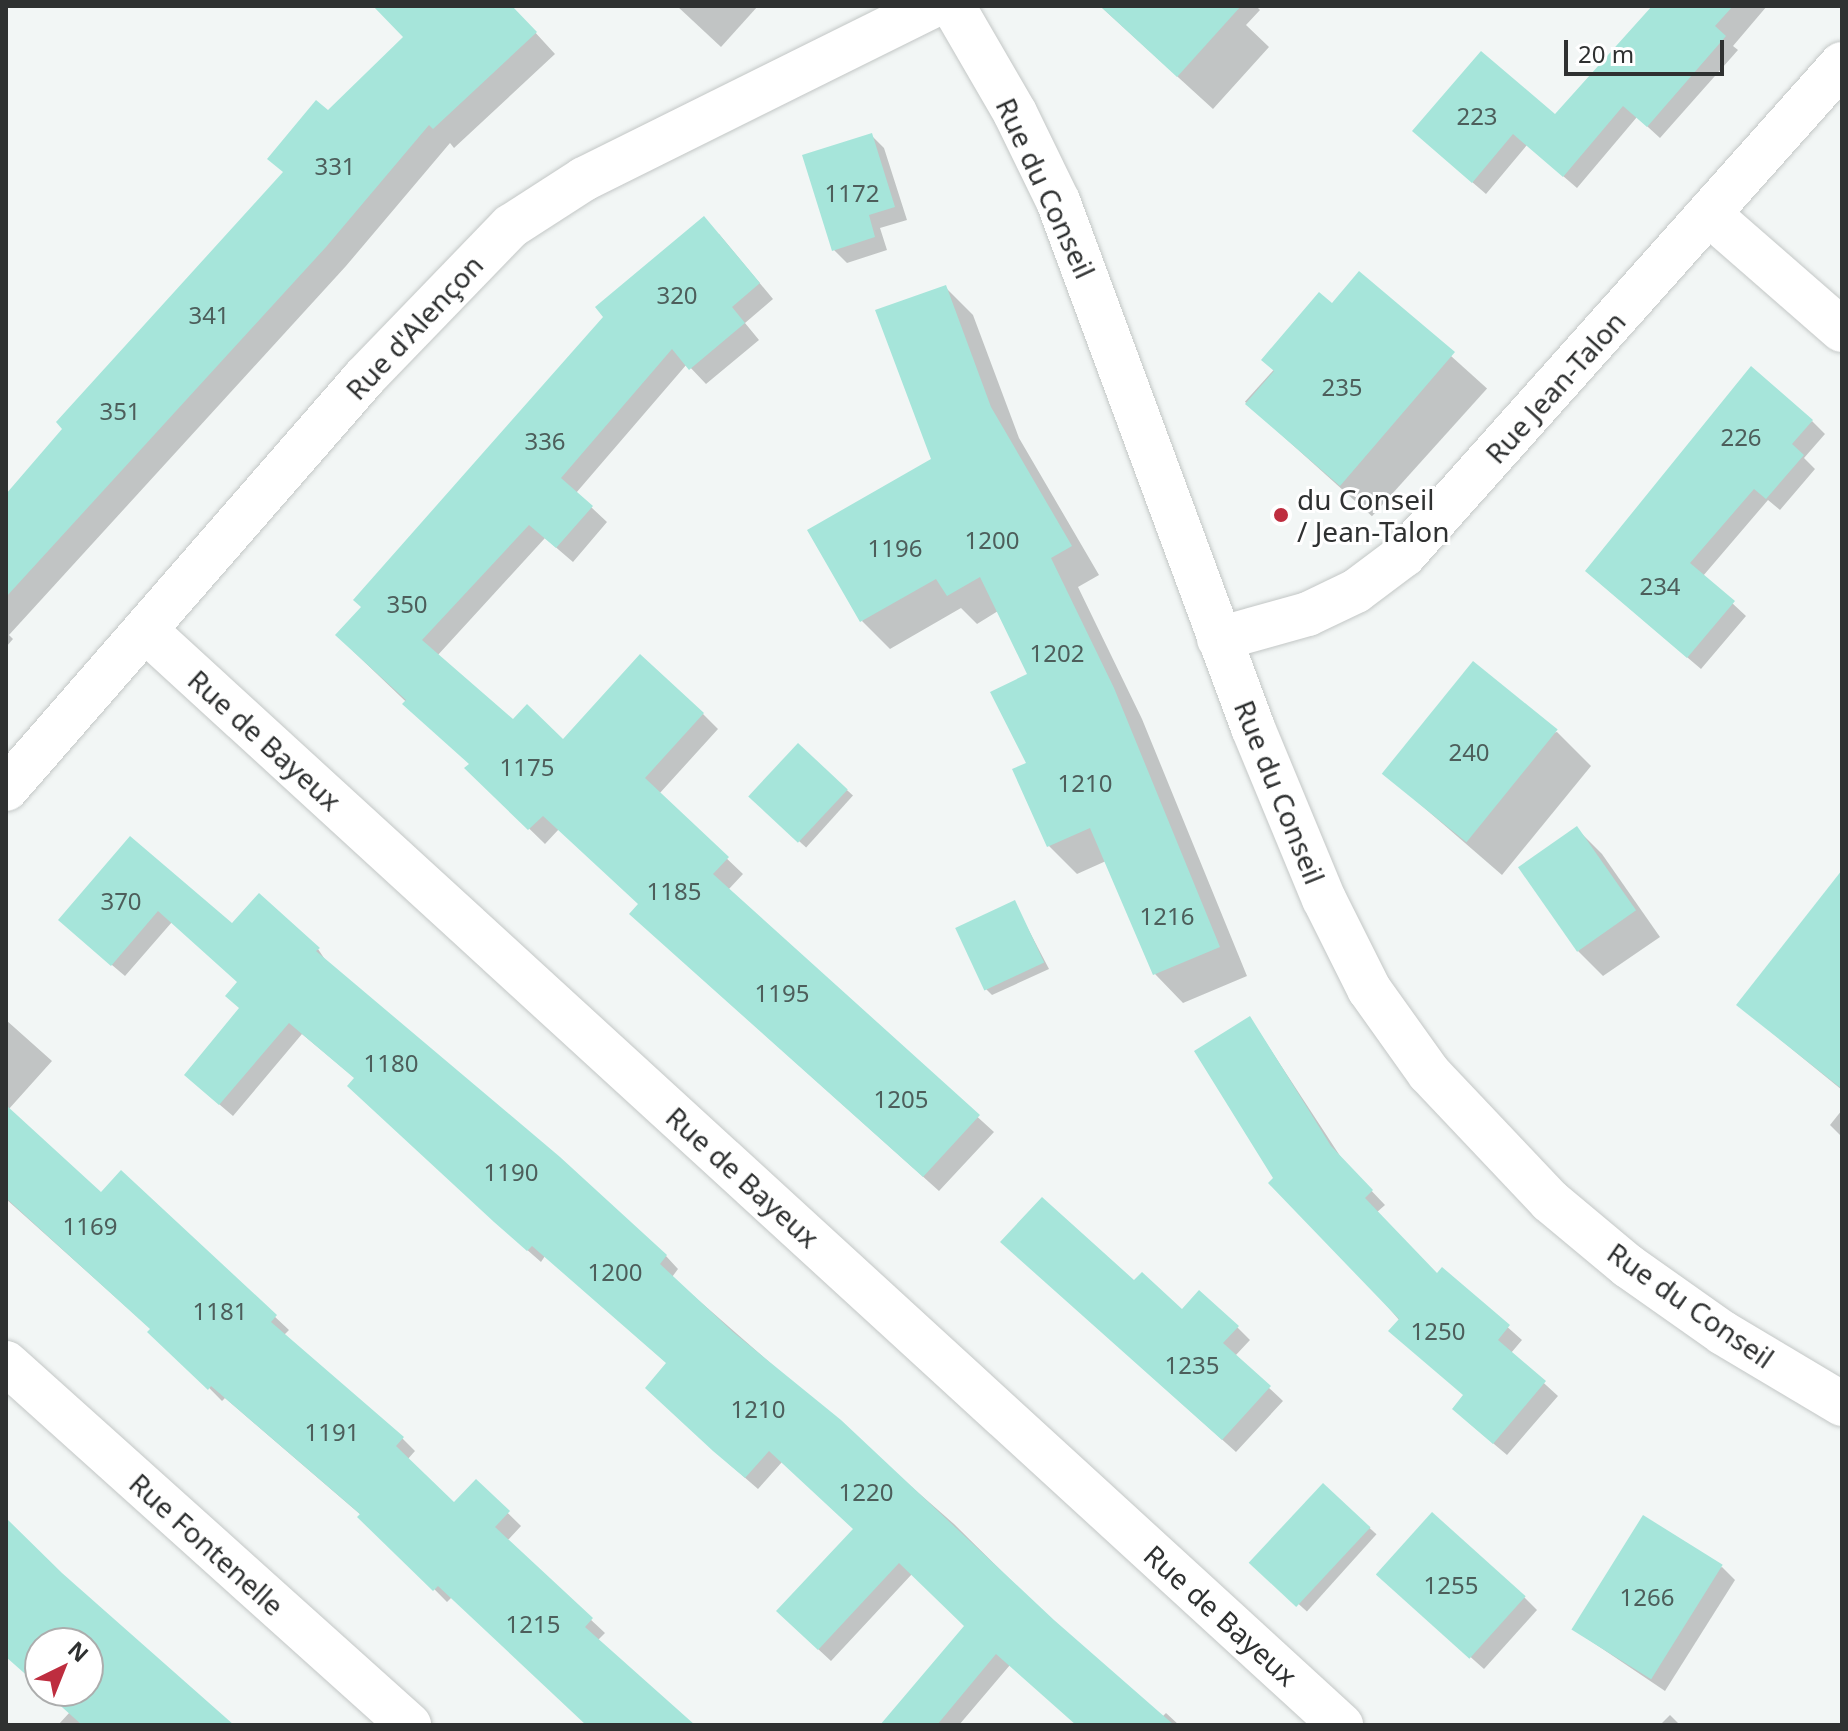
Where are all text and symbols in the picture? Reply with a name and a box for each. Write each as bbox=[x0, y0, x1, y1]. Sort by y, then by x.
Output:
scale bar bbox=[1568, 24, 1728, 74]
text: 20 m bbox=[1578, 37, 1634, 70]
street label: Rue du Conseil bbox=[990, 92, 1102, 284]
house number: 223 bbox=[1456, 102, 1498, 130]
house number: 331 bbox=[314, 152, 356, 180]
house number: 1172 bbox=[825, 179, 879, 207]
street label: Rue d'Alençon bbox=[339, 248, 489, 406]
house number: 320 bbox=[656, 281, 698, 309]
house number: 341 bbox=[188, 301, 230, 329]
street label: Rue Jean-Talon bbox=[1478, 304, 1632, 470]
house number: 235 bbox=[1321, 373, 1363, 401]
house number: 351 bbox=[99, 397, 141, 425]
house number: 226 bbox=[1720, 423, 1762, 451]
house number: 336 bbox=[524, 427, 566, 455]
place label: du Conseil / Jean-Talon bbox=[1297, 482, 1450, 548]
marker: du Conseil / Jean-Talon bbox=[1272, 506, 1290, 524]
house number: 1200 bbox=[965, 526, 1019, 554]
house number: 1196 bbox=[868, 534, 922, 562]
house number: 234 bbox=[1639, 572, 1681, 600]
house number: 350 bbox=[386, 590, 428, 618]
house number: 1202 bbox=[1030, 639, 1084, 667]
street label: Rue de Bayeux bbox=[182, 663, 348, 817]
street label: Rue du Conseil bbox=[1228, 695, 1332, 889]
house number: 240 bbox=[1448, 738, 1490, 766]
house number: 1175 bbox=[500, 753, 554, 781]
house number: 1210 bbox=[1058, 769, 1112, 797]
house number: 1185 bbox=[647, 877, 701, 905]
house number: 370 bbox=[100, 887, 142, 915]
house number: 1216 bbox=[1140, 902, 1194, 930]
house number: 1195 bbox=[755, 979, 809, 1007]
house number: 1180 bbox=[364, 1049, 418, 1077]
house number: 1205 bbox=[874, 1085, 928, 1113]
street label: Rue de Bayeux bbox=[660, 1100, 826, 1254]
house number: 1190 bbox=[484, 1158, 538, 1186]
house number: 1169 bbox=[63, 1212, 117, 1240]
street label: Rue du Conseil bbox=[1601, 1235, 1781, 1375]
house number: 1200 bbox=[588, 1258, 642, 1286]
house number: 1181 bbox=[193, 1297, 247, 1325]
house number: 1250 bbox=[1411, 1317, 1465, 1345]
house number: 1235 bbox=[1165, 1351, 1219, 1379]
house number: 1210 bbox=[731, 1395, 785, 1423]
house number: 1191 bbox=[305, 1418, 359, 1446]
street label: Rue Fontenelle bbox=[123, 1466, 291, 1622]
house number: 1220 bbox=[839, 1478, 893, 1506]
street label: Rue de Bayeux bbox=[1138, 1538, 1304, 1692]
house number: 1255 bbox=[1424, 1571, 1478, 1599]
house number: 1266 bbox=[1620, 1583, 1674, 1611]
house number: 1215 bbox=[506, 1610, 560, 1638]
north arrow bbox=[24, 1627, 104, 1707]
text: N bbox=[62, 1634, 96, 1668]

